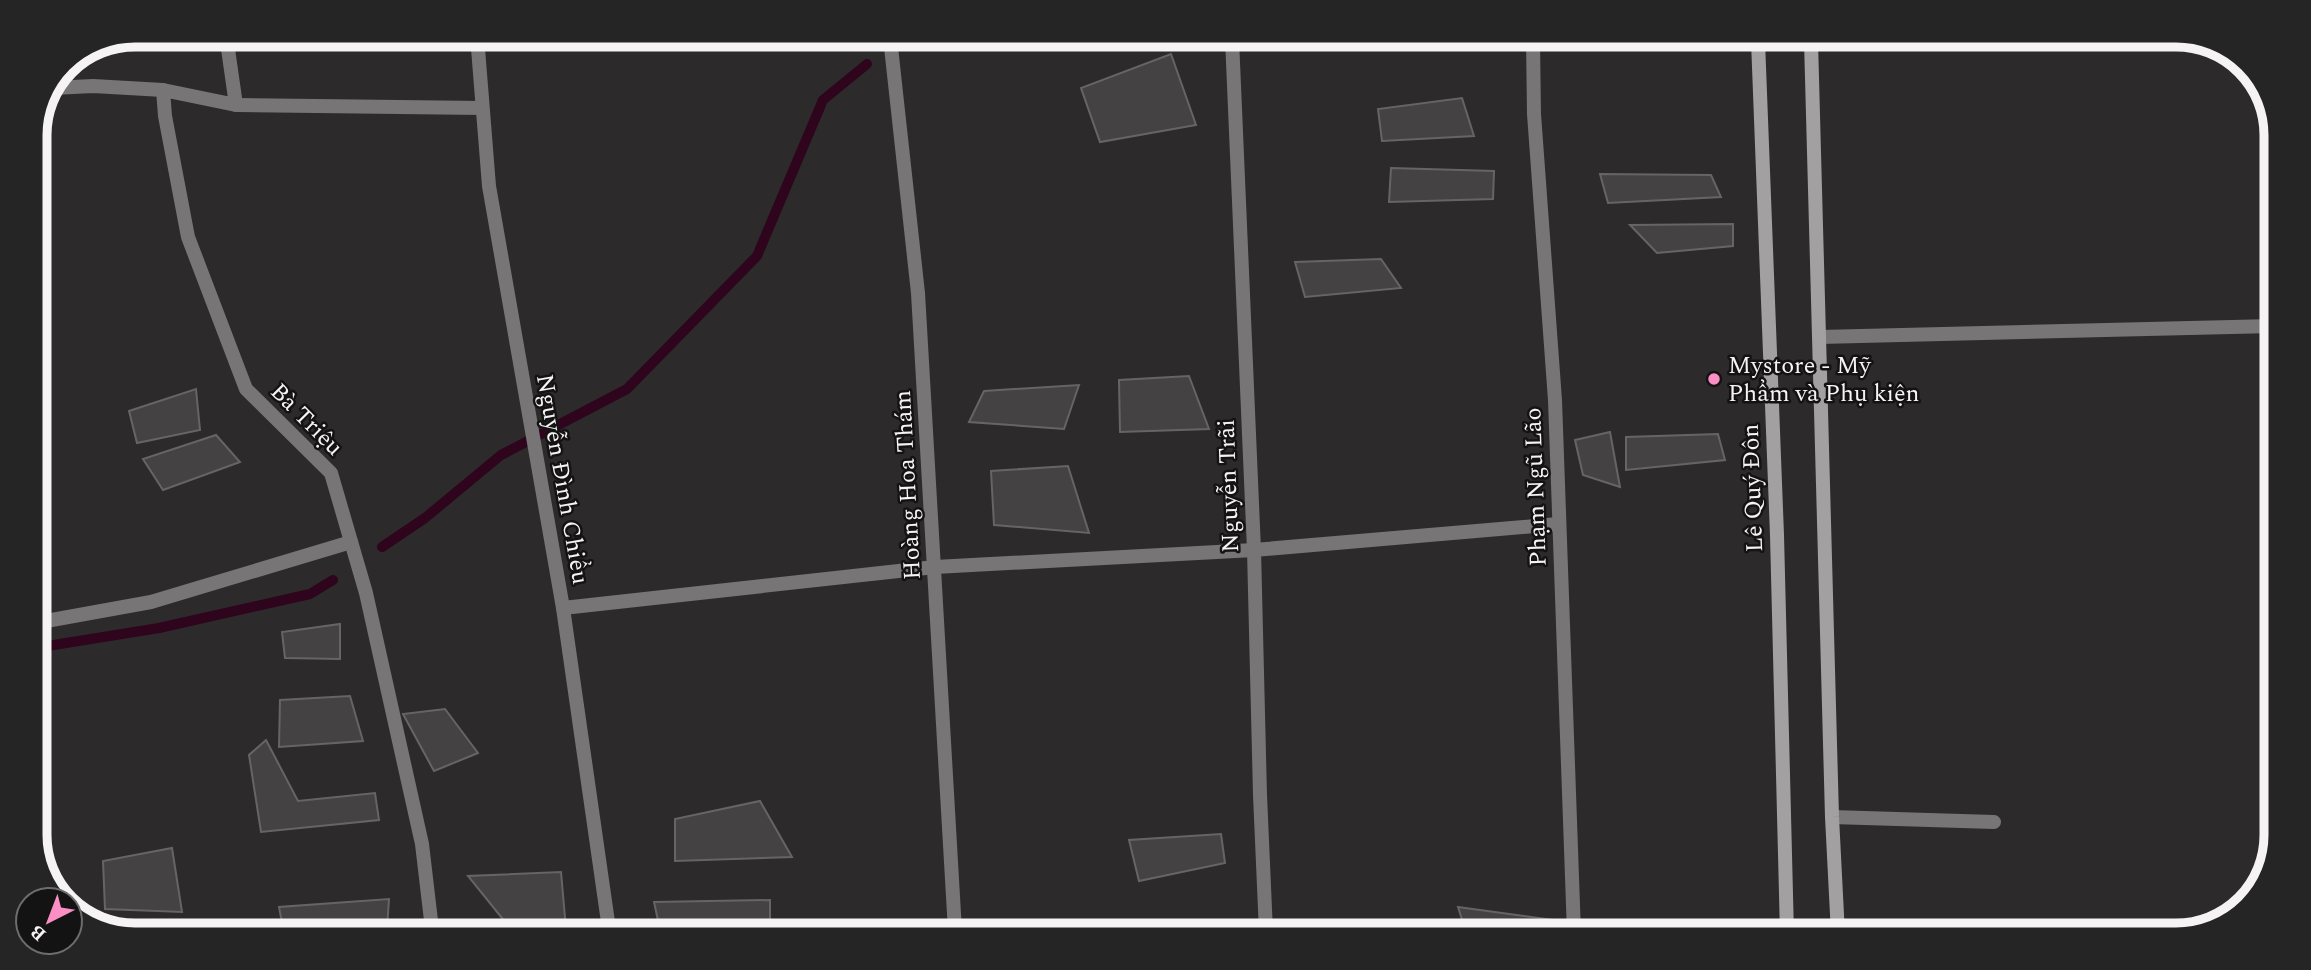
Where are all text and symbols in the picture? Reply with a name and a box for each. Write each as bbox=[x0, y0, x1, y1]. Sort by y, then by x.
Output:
place label: Mystore - Mỹ Phẩm và Phụ kiện bbox=[1728, 348, 1920, 412]
street label: Nguyễn Đình Chiểu bbox=[526, 371, 598, 587]
marker: Mystore - Mỹ Phẩm và Phụ kiện bbox=[1706, 371, 1722, 387]
street label: Bà Triệu bbox=[261, 375, 351, 465]
street label: Hoàng Hoa Thám bbox=[885, 389, 931, 581]
street label: Phạm Ngũ Lão bbox=[1515, 407, 1557, 567]
street label: Nguyễn Trãi bbox=[1209, 419, 1249, 553]
street label: Lê Quý Đôn bbox=[1733, 423, 1773, 553]
north arrow bbox=[14, 886, 84, 956]
text: B bbox=[24, 917, 53, 948]

